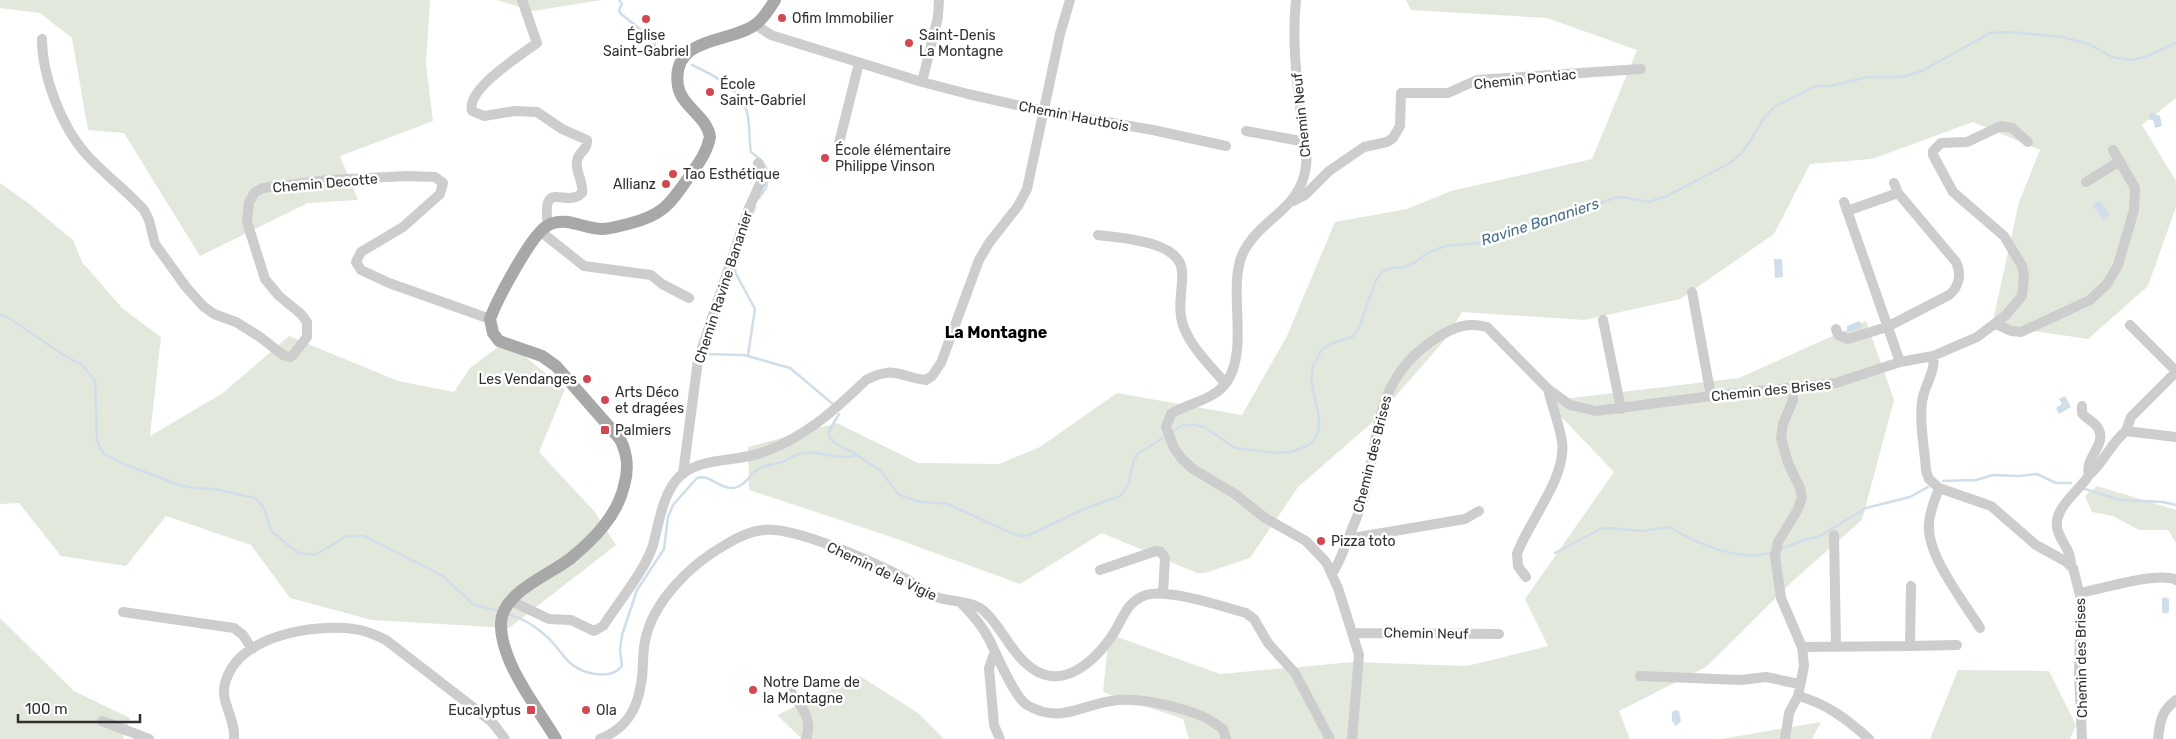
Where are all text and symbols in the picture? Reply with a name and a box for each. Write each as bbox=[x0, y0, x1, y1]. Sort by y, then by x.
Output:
place label: Ofim Immobilier bbox=[792, 10, 894, 27]
marker: Ofim Immobilier bbox=[776, 12, 788, 24]
marker: Église Saint-Gabriel bbox=[640, 13, 652, 25]
place label: Église Saint-Gabriel bbox=[603, 26, 689, 60]
place label: Saint-Denis La Montagne bbox=[919, 27, 1004, 60]
marker: Saint-Denis La Montagne bbox=[903, 37, 915, 49]
street label: Chemin Pontiac bbox=[1473, 66, 1577, 93]
street label: Chemin Neuf bbox=[1289, 71, 1314, 158]
place label: École Saint-Gabriel bbox=[720, 75, 806, 109]
marker: École Saint-Gabriel bbox=[704, 86, 716, 98]
street label: Chemin Hautbois bbox=[1017, 97, 1130, 136]
place label: École élémentaire Philippe Vinson bbox=[835, 141, 951, 175]
marker: École élémentaire Philippe Vinson bbox=[819, 152, 831, 164]
place label: Tao Esthétique bbox=[683, 166, 780, 183]
marker: Tao Esthétique bbox=[667, 168, 679, 180]
street label: Chemin Decotte bbox=[272, 170, 378, 197]
place label: Allianz bbox=[613, 176, 656, 193]
marker: Allianz bbox=[660, 178, 672, 190]
water label: Ravine Bananiers bbox=[1479, 194, 1602, 250]
street label: Chemin Ravine Bananier bbox=[691, 208, 756, 366]
district label: La Montagne bbox=[945, 323, 1047, 342]
place label: Les Vendanges bbox=[479, 371, 577, 388]
marker: Les Vendanges bbox=[581, 373, 593, 385]
street label: Chemin des Brises bbox=[1710, 376, 1832, 405]
place label: Arts Déco et dragées bbox=[615, 384, 684, 417]
marker: Arts Déco et dragées bbox=[599, 394, 611, 406]
street label: Chemin des Brises bbox=[1350, 394, 1395, 515]
place label: Palmiers bbox=[615, 422, 671, 439]
marker: Palmiers bbox=[599, 424, 611, 436]
place label: Pizza toto bbox=[1331, 533, 1395, 550]
marker: Pizza toto bbox=[1315, 535, 1327, 547]
street label: Chemin de la Vigie bbox=[824, 539, 940, 604]
street label: Chemin des Brises bbox=[2072, 598, 2091, 718]
street label: Chemin Neuf bbox=[1383, 624, 1469, 643]
place label: Notre Dame de la Montagne bbox=[763, 674, 860, 707]
marker: Notre Dame de la Montagne bbox=[747, 684, 759, 696]
scale bar bbox=[18, 692, 140, 724]
text: 100 m bbox=[25, 700, 67, 718]
place label: Eucalyptus bbox=[448, 702, 521, 719]
place label: Ola bbox=[596, 702, 617, 719]
marker: Eucalyptus bbox=[525, 704, 537, 716]
marker: Ola bbox=[580, 704, 592, 716]

